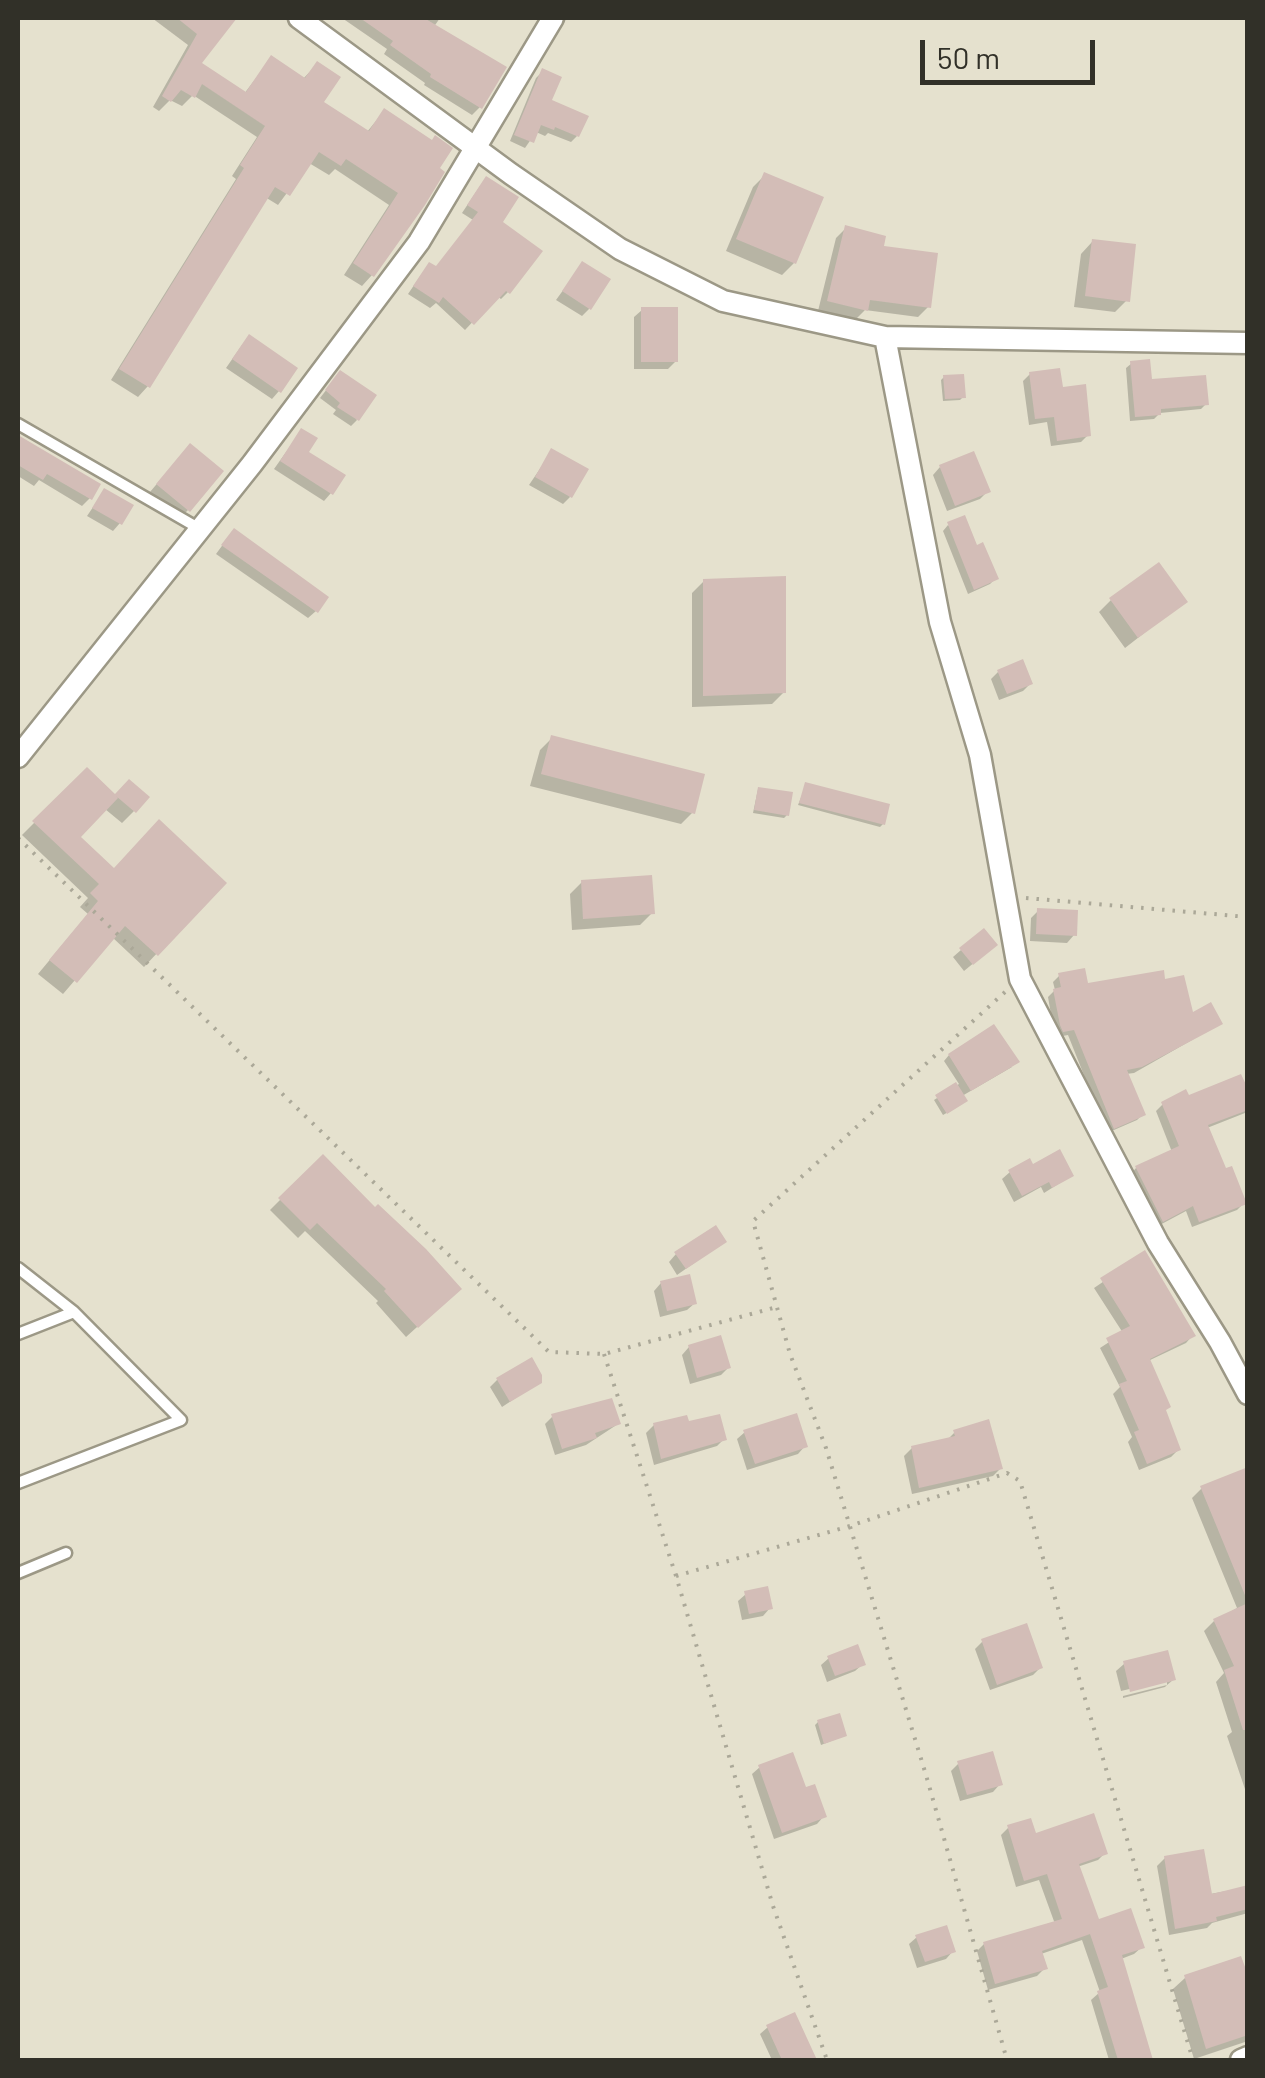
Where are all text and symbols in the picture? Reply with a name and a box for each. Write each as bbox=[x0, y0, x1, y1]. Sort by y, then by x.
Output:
scale bar bbox=[925, 20, 1100, 82]
text: 50 m bbox=[937, 39, 1000, 75]

